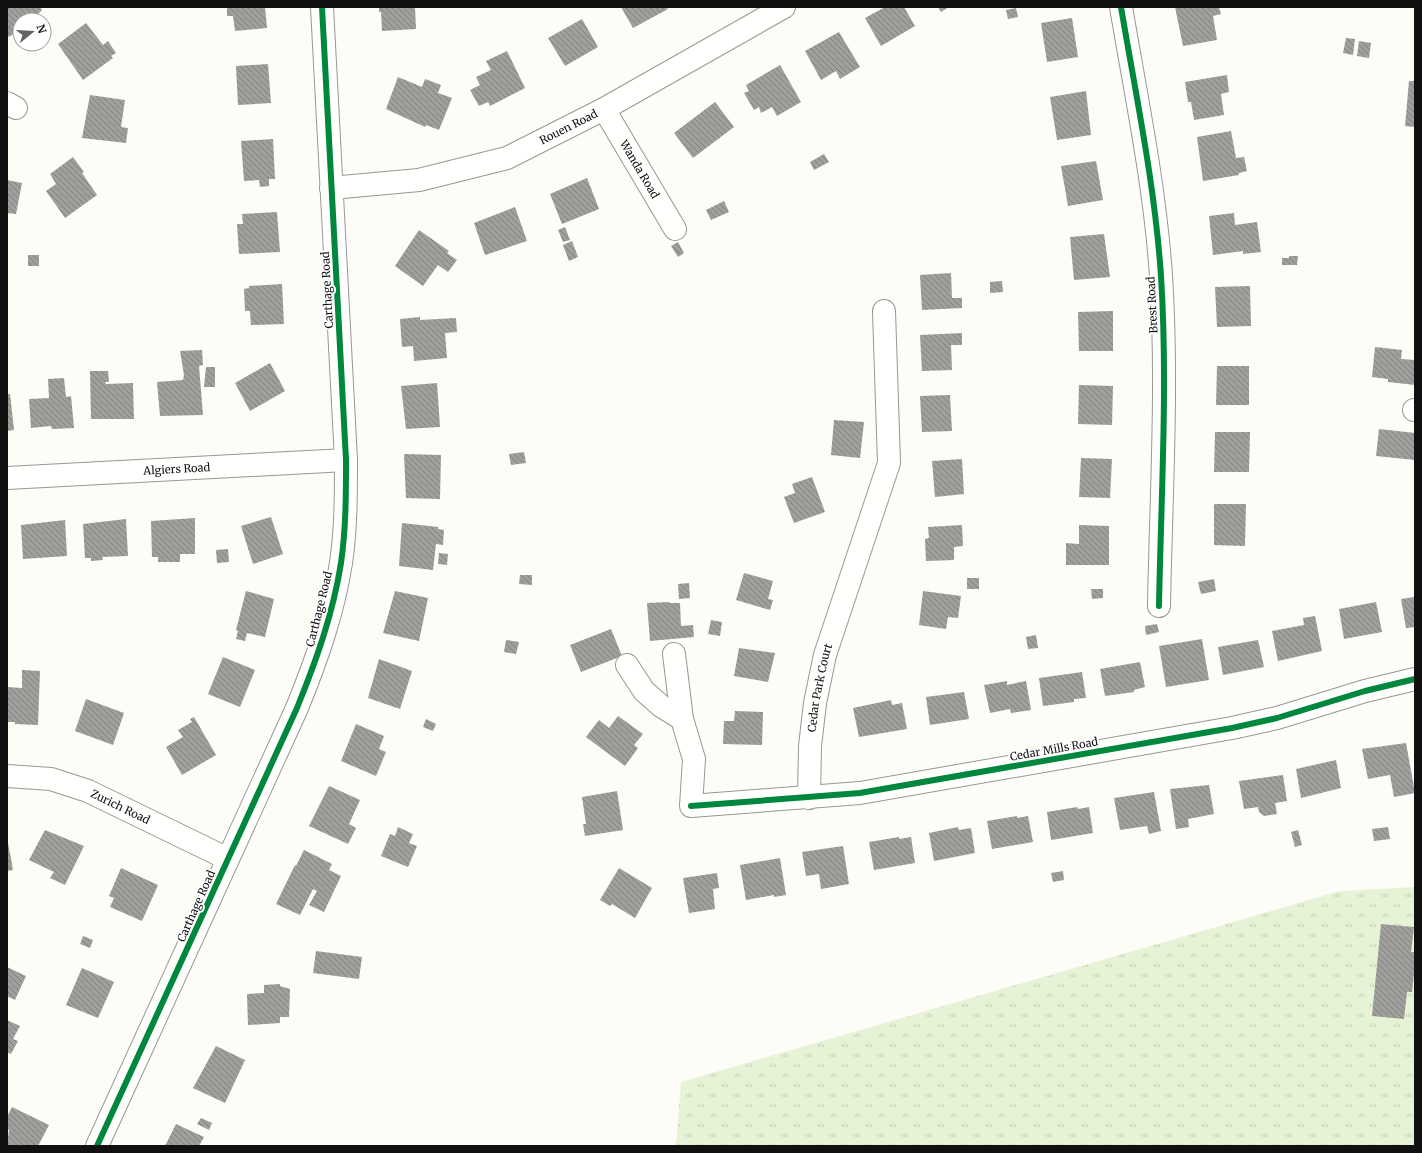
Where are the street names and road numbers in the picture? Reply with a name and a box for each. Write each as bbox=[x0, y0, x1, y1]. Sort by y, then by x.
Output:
street label: Rouen Road bbox=[537, 106, 600, 147]
street label: Wanda Road bbox=[616, 137, 663, 201]
street label: Carthage Road bbox=[318, 251, 336, 329]
street label: Brest Road bbox=[1144, 276, 1160, 334]
street label: Algiers Road bbox=[142, 460, 211, 478]
street label: Carthage Road bbox=[303, 570, 335, 648]
street label: Cedar Park Court bbox=[805, 641, 836, 733]
street label: Cedar Mills Road bbox=[1009, 734, 1099, 764]
street label: Zurich Road bbox=[88, 786, 153, 827]
street label: Carthage Road bbox=[174, 868, 218, 944]

